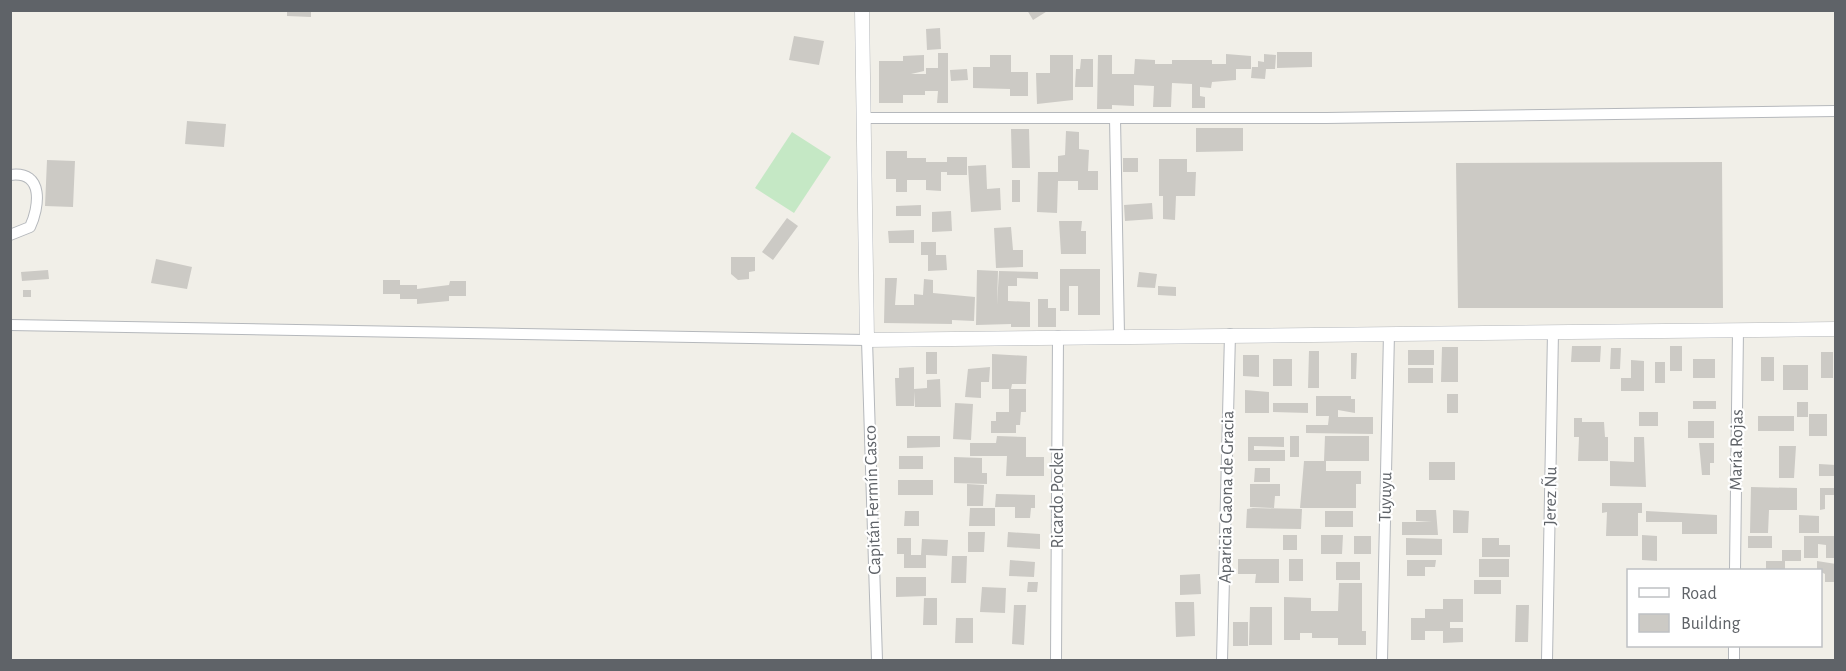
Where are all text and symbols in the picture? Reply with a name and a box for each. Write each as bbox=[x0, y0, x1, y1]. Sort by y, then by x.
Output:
street label: María Rojas bbox=[1727, 409, 1747, 491]
street label: Aparicia Gaona de Gracia bbox=[1216, 410, 1238, 584]
street label: Capitán Fermín Casco bbox=[861, 425, 885, 575]
street label: Ricardo Pockel bbox=[1049, 447, 1067, 549]
street label: Jerez Ñu bbox=[1538, 466, 1561, 526]
street label: Tuyuyu bbox=[1377, 472, 1395, 522]
legend bbox=[1627, 569, 1822, 647]
text: Road bbox=[1681, 585, 1717, 603]
text: Building bbox=[1681, 615, 1741, 633]

